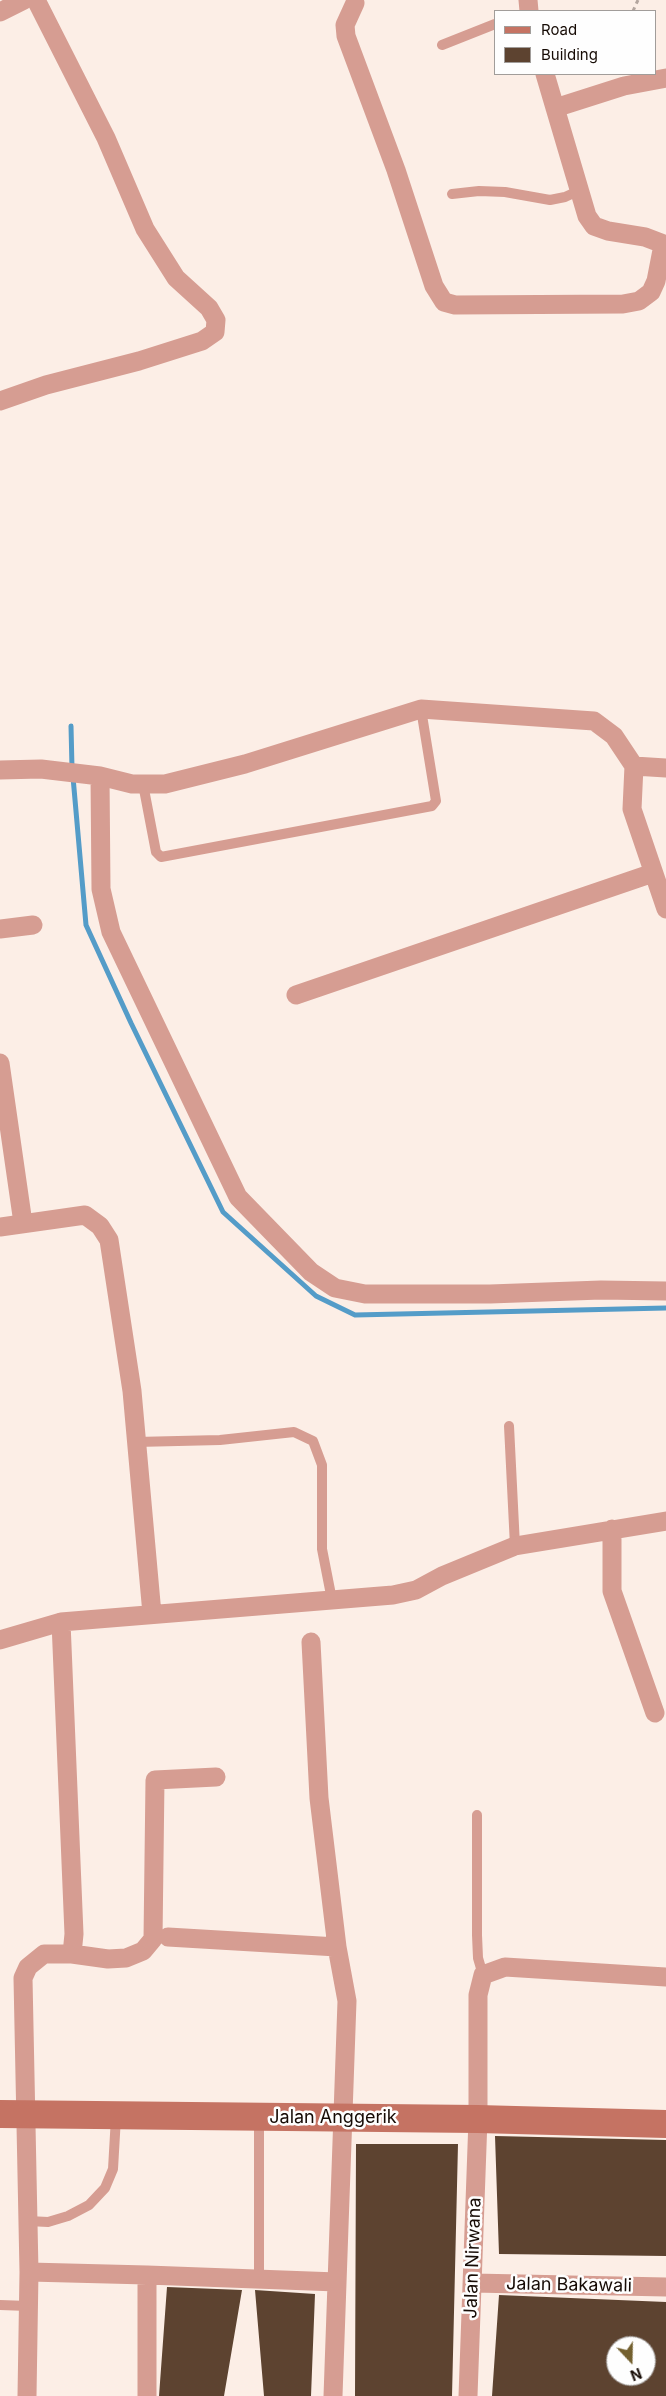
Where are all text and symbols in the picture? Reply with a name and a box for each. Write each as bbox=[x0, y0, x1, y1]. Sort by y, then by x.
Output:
legend bbox=[493, 10, 656, 75]
text: Road bbox=[541, 20, 577, 39]
text: Building bbox=[541, 45, 598, 64]
street label: Jalan Anggerik bbox=[269, 2107, 397, 2129]
street label: Jalan Nirwana bbox=[460, 2197, 486, 2319]
street label: Jalan Bakawali bbox=[506, 2273, 632, 2297]
north arrow bbox=[606, 2336, 656, 2386]
text: N bbox=[628, 2365, 644, 2384]

